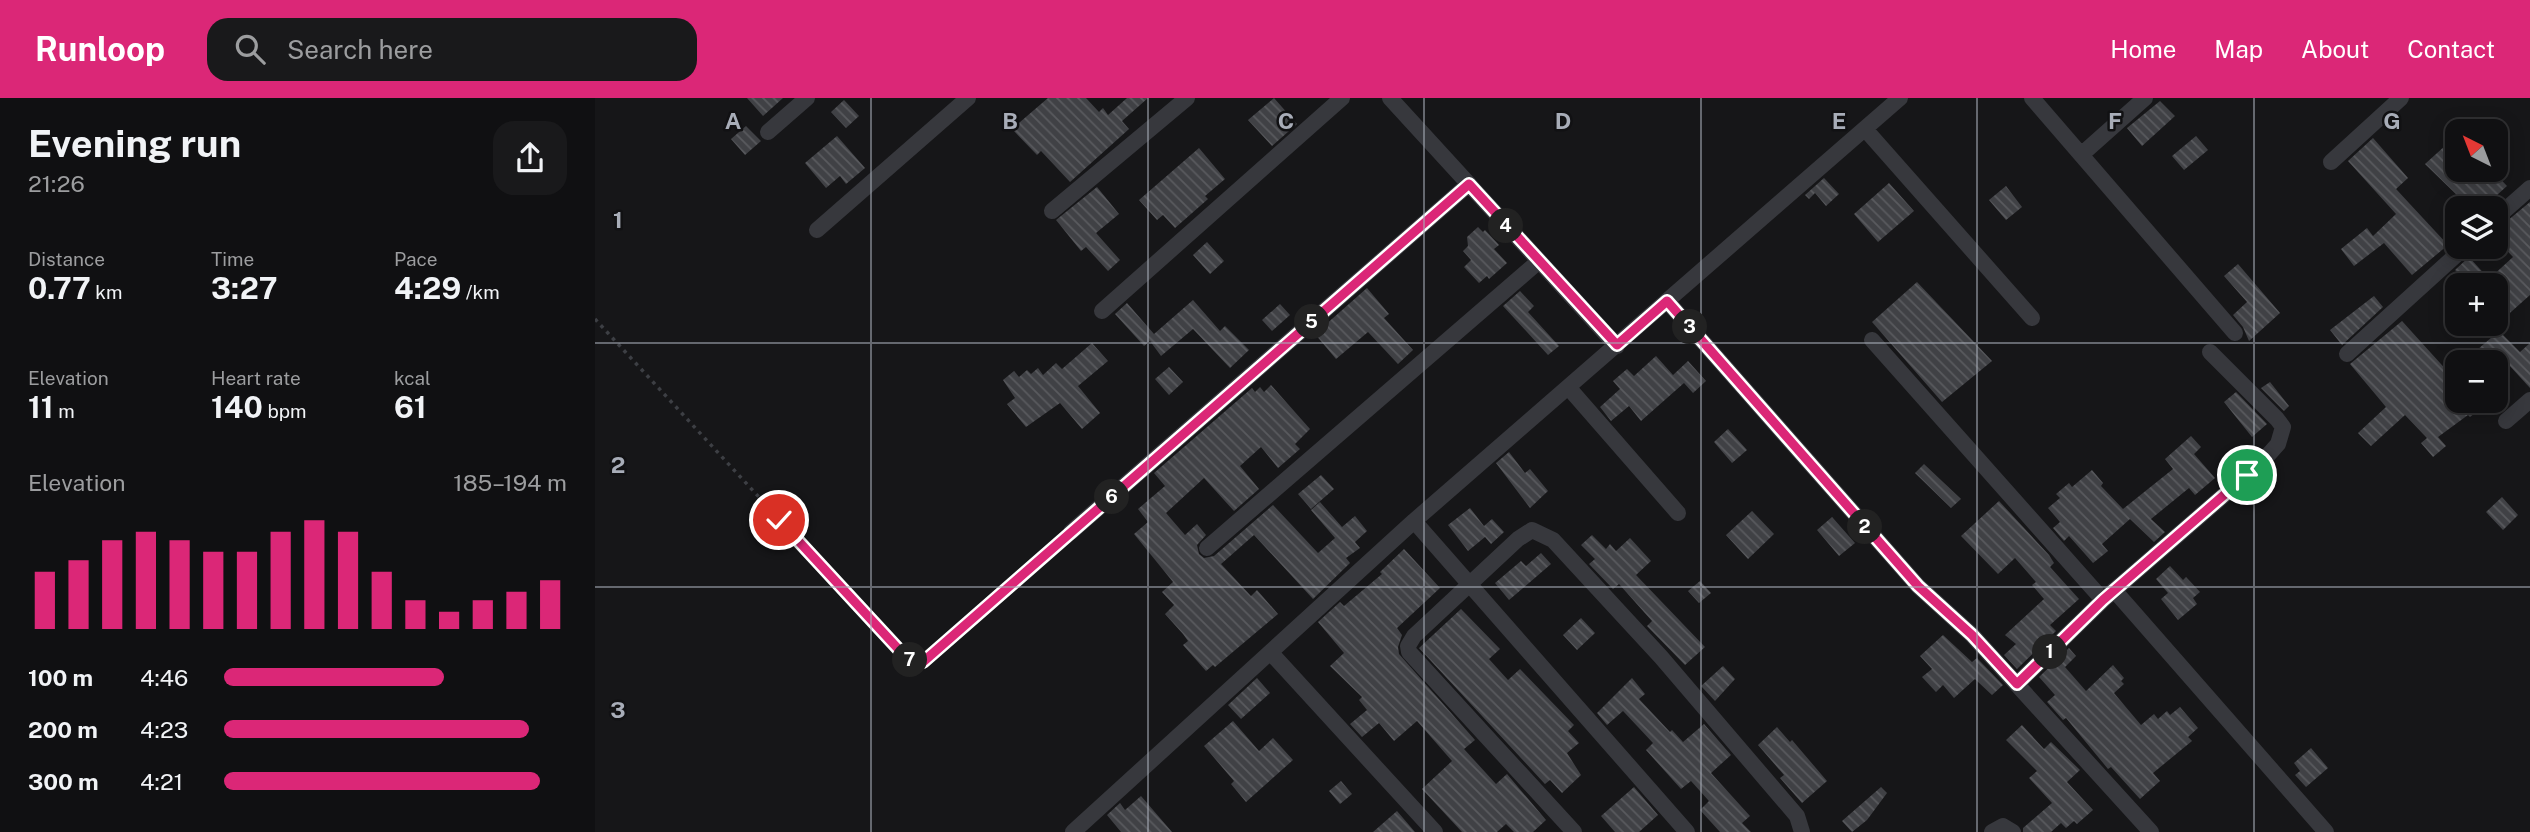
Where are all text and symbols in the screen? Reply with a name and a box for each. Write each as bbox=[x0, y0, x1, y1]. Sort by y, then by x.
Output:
search box bbox=[207, 18, 697, 81]
text: Runloop bbox=[35, 30, 165, 68]
icon: search bbox=[231, 30, 269, 68]
text: Search here bbox=[287, 34, 433, 65]
text: Home bbox=[2110, 35, 2176, 63]
text: Map bbox=[2214, 35, 2263, 63]
text: About bbox=[2301, 35, 2369, 63]
text: Contact bbox=[2407, 35, 2495, 63]
text: A bbox=[725, 107, 742, 134]
text: B bbox=[1002, 107, 1018, 134]
text: C bbox=[1278, 107, 1294, 134]
text: D bbox=[1555, 107, 1571, 134]
text: E bbox=[1832, 107, 1846, 134]
text: F bbox=[2108, 107, 2122, 134]
text: G bbox=[2383, 107, 2401, 134]
north arrow bbox=[2445, 119, 2508, 182]
map controls bbox=[2445, 119, 2508, 413]
text: Evening run bbox=[28, 121, 241, 166]
button: share bbox=[493, 121, 567, 195]
text: 21:26 bbox=[28, 170, 85, 197]
button: layers bbox=[2445, 196, 2508, 259]
text: 1 bbox=[613, 206, 623, 233]
pin: 4 bbox=[1489, 208, 1523, 244]
text: 4 bbox=[1499, 214, 1512, 236]
text: Distance bbox=[28, 248, 105, 270]
text: Time bbox=[211, 248, 254, 270]
text: Pace bbox=[394, 248, 437, 270]
text: 0.77 bbox=[28, 270, 91, 306]
text: 3:27 bbox=[211, 270, 277, 306]
text: 4:29 bbox=[394, 270, 461, 306]
button: + bbox=[2445, 273, 2508, 336]
text: km bbox=[91, 281, 122, 303]
text: /km bbox=[461, 281, 500, 303]
pin: 5 bbox=[1295, 304, 1329, 340]
text: 5 bbox=[1305, 310, 1318, 332]
pin: 3 bbox=[1673, 310, 1707, 344]
text: 3 bbox=[1683, 315, 1696, 337]
button: − bbox=[2445, 350, 2508, 413]
text: Elevation bbox=[28, 367, 109, 389]
text: Heart rate bbox=[211, 367, 301, 389]
text: kcal bbox=[394, 367, 431, 389]
text: 11 bbox=[28, 389, 54, 425]
text: 140 bbox=[211, 389, 263, 425]
text: 61 bbox=[394, 389, 427, 425]
text: m bbox=[54, 400, 75, 422]
text: bpm bbox=[263, 400, 307, 422]
pin bbox=[2217, 445, 2277, 505]
text: 2 bbox=[611, 451, 625, 478]
icon: arrive bbox=[2228, 456, 2266, 494]
text: Elevation bbox=[28, 469, 126, 496]
text: 185–194 m bbox=[453, 469, 567, 496]
pin: 6 bbox=[1095, 480, 1129, 514]
text: 6 bbox=[1105, 485, 1118, 507]
pin bbox=[749, 490, 809, 550]
icon: check bbox=[760, 501, 798, 539]
pin: 2 bbox=[1847, 510, 1883, 544]
text: 2 bbox=[1858, 515, 1871, 537]
pin: 1 bbox=[2033, 634, 2067, 670]
text: 1 bbox=[2045, 640, 2054, 662]
pin: 7 bbox=[893, 642, 927, 678]
text: 7 bbox=[904, 648, 915, 670]
text: 100 m bbox=[28, 664, 93, 691]
text: 4:46 bbox=[140, 664, 188, 691]
text: 3 bbox=[610, 696, 626, 723]
text: 200 m bbox=[28, 716, 98, 743]
text: 4:23 bbox=[140, 716, 188, 743]
text: 300 m bbox=[28, 768, 99, 795]
text: 4:21 bbox=[140, 768, 183, 795]

